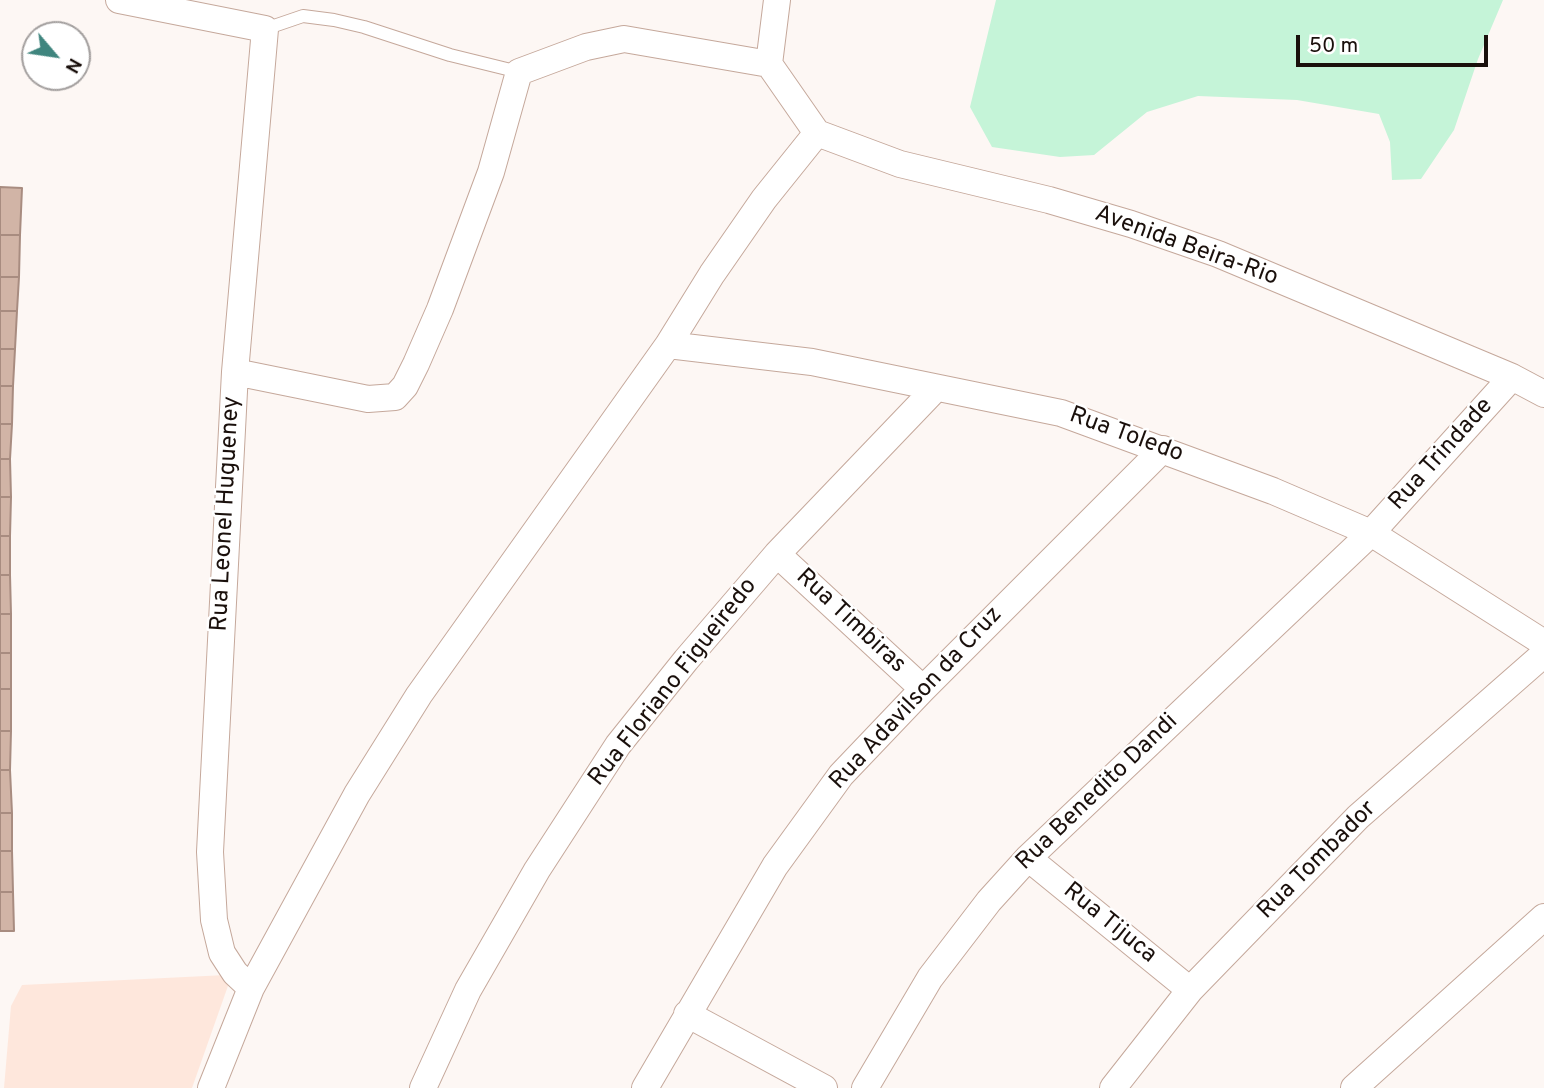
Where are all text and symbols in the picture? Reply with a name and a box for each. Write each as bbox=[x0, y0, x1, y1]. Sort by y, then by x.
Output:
north arrow bbox=[21, 21, 91, 91]
scale bar bbox=[1299, 21, 1492, 65]
text: 50 m bbox=[1309, 33, 1358, 60]
text: N bbox=[59, 53, 86, 77]
street label: Avenida Beira-Rio bbox=[1090, 200, 1282, 294]
street label: Rua Trindade bbox=[1384, 393, 1500, 517]
street label: Rua Leonel Hugueney bbox=[206, 396, 248, 632]
street label: Rua Toledo bbox=[1065, 402, 1187, 470]
street label: Rua Timbiras bbox=[789, 564, 911, 680]
street label: Rua Floriano Figueiredo bbox=[584, 573, 764, 793]
street label: Rua Adavilson da Cruz bbox=[825, 601, 1009, 797]
street label: Rua Benedito Dandi bbox=[1011, 708, 1185, 878]
street label: Rua Tombador bbox=[1253, 796, 1383, 926]
street label: Rua Tijuca bbox=[1056, 877, 1162, 971]

